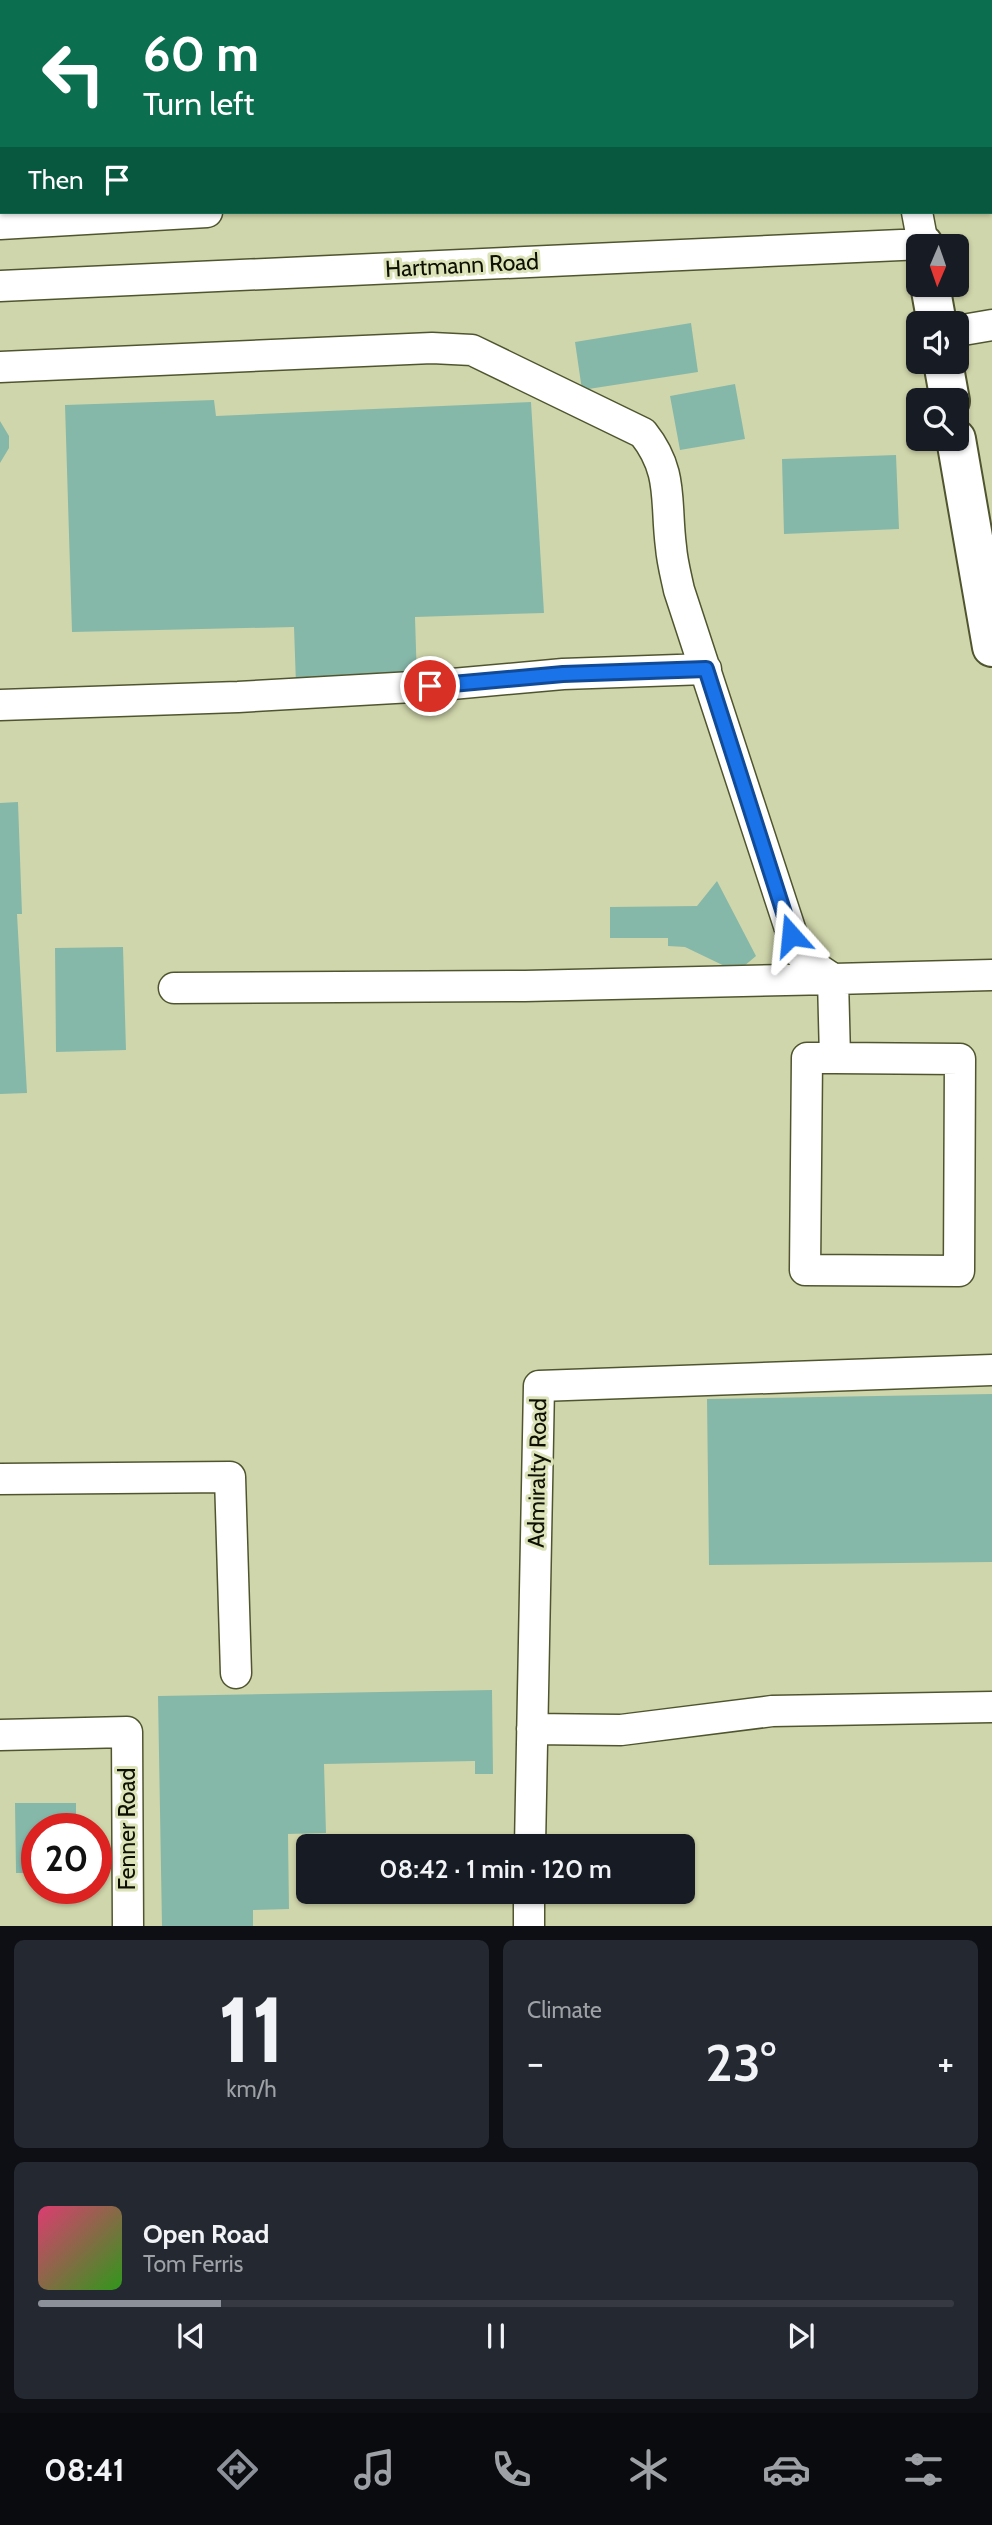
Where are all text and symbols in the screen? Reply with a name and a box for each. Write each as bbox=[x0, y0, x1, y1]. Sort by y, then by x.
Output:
text: 60 m bbox=[143, 24, 259, 83]
icon: left bbox=[28, 28, 119, 119]
text: Turn left bbox=[143, 84, 254, 123]
icon: arrive bbox=[98, 161, 136, 199]
text: Then bbox=[28, 164, 84, 196]
north arrow bbox=[906, 234, 970, 298]
map controls bbox=[906, 234, 969, 451]
street label: Hartmann Road bbox=[384, 247, 540, 283]
button: sound bbox=[906, 311, 969, 374]
button: search bbox=[906, 388, 969, 451]
pin bbox=[400, 656, 460, 716]
icon: arrive bbox=[411, 667, 449, 705]
position arrow bbox=[754, 898, 828, 972]
street label: Admiralty Road bbox=[522, 1398, 552, 1548]
street label: Fenner Road bbox=[113, 1768, 141, 1890]
speed limit sign: 20 bbox=[21, 1813, 112, 1904]
text: 08:42 · 1 min · 120 m bbox=[379, 1853, 612, 1885]
text: 11 bbox=[218, 1974, 285, 2085]
text: Climate bbox=[527, 1996, 602, 2024]
text: 23° bbox=[705, 2031, 776, 2094]
text: − bbox=[527, 2039, 544, 2086]
text: + bbox=[937, 2039, 954, 2086]
text: km/h bbox=[226, 2075, 277, 2103]
text: Open Road bbox=[143, 2218, 269, 2250]
text: Tom Ferris bbox=[143, 2250, 243, 2278]
icon: previous bbox=[172, 2317, 210, 2355]
icon: pause bbox=[477, 2317, 515, 2355]
icon: next bbox=[782, 2317, 820, 2355]
icon: directions bbox=[213, 2445, 262, 2494]
icon: music bbox=[350, 2445, 399, 2494]
icon: phone bbox=[487, 2445, 536, 2494]
icon: climate bbox=[624, 2445, 673, 2494]
icon: car bbox=[762, 2445, 811, 2494]
icon: filters bbox=[899, 2445, 948, 2494]
text: 08:41 bbox=[44, 2450, 125, 2489]

